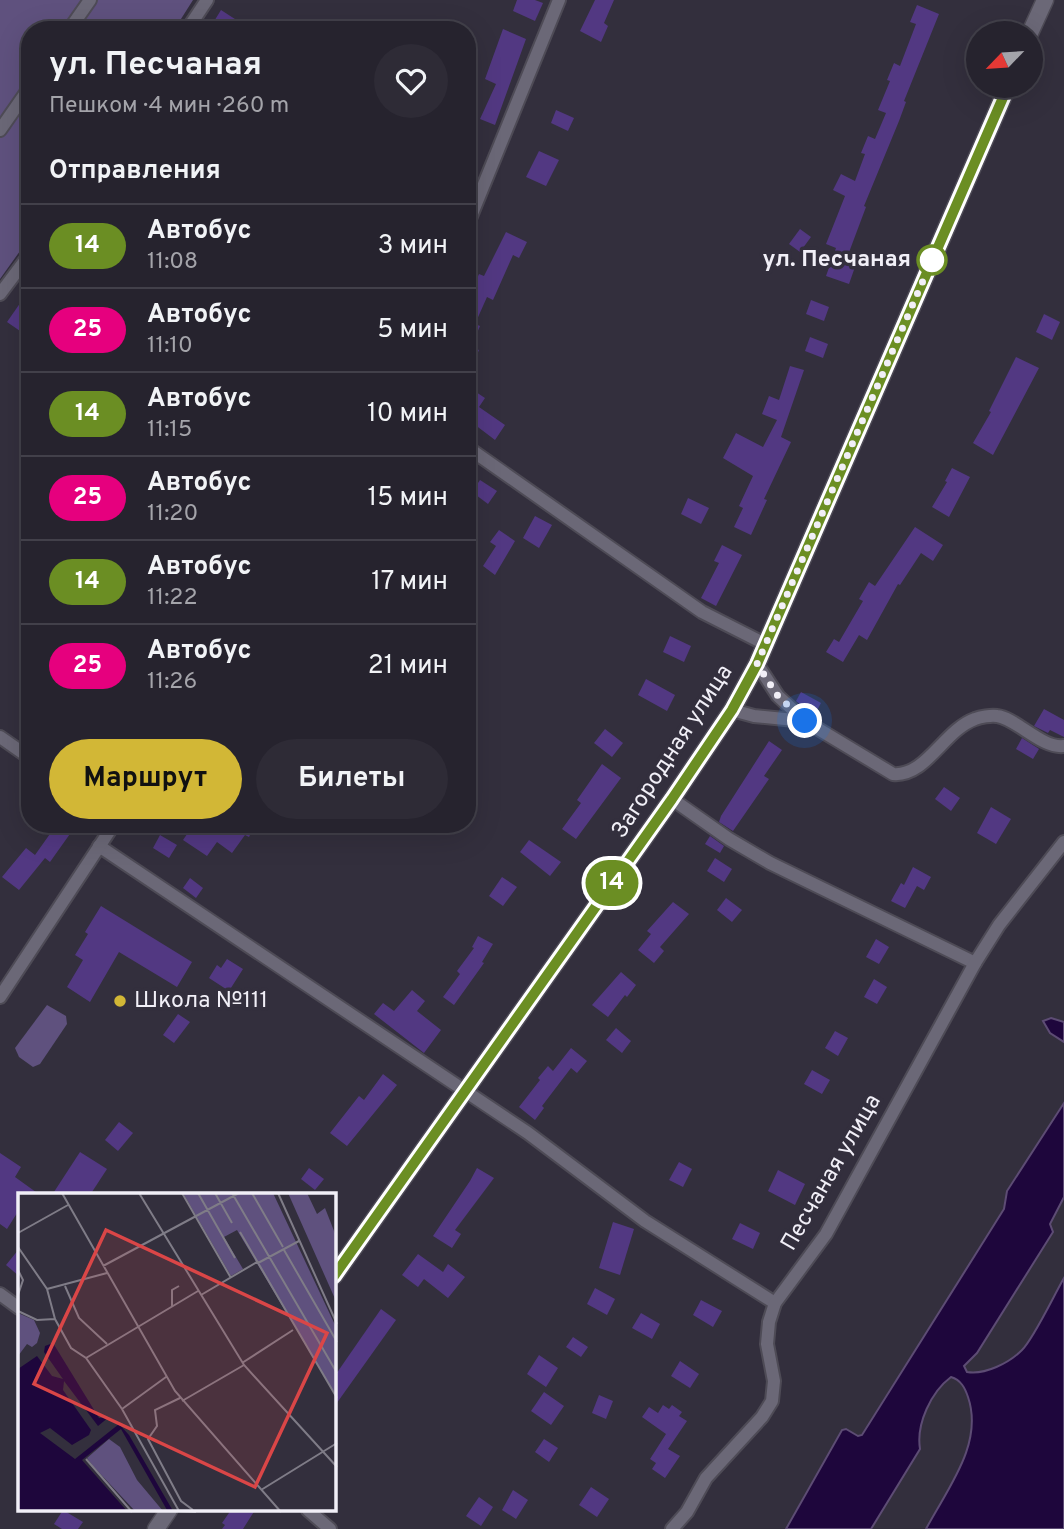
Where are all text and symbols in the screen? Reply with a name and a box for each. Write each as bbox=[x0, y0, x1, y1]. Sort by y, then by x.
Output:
north arrow bbox=[966, 21, 1043, 98]
map controls bbox=[966, 21, 1043, 98]
button: heart bbox=[374, 44, 448, 118]
text: ул. Песчаная bbox=[49, 45, 262, 87]
text: Пешком · 4 мин · 260 m bbox=[49, 92, 289, 121]
text: Отправления bbox=[49, 155, 221, 188]
text: Автобус bbox=[147, 215, 252, 248]
text: 3 мин bbox=[378, 230, 448, 263]
text: 14 bbox=[75, 231, 100, 261]
marker: ул. Песчаная bbox=[917, 245, 947, 275]
place label: ул. Песчаная bbox=[763, 246, 911, 275]
text: 11:08 bbox=[147, 248, 198, 277]
text: Автобус bbox=[147, 299, 252, 332]
text: 5 мин bbox=[377, 314, 448, 347]
text: 25 bbox=[73, 315, 102, 345]
text: 11:10 bbox=[147, 332, 193, 361]
text: Автобус bbox=[147, 383, 252, 416]
text: 10 мин bbox=[367, 398, 448, 431]
text: 14 bbox=[75, 399, 100, 429]
text: 11:15 bbox=[147, 416, 192, 445]
text: Автобус bbox=[147, 467, 252, 500]
text: 15 мин bbox=[368, 482, 448, 515]
text: 25 bbox=[73, 483, 102, 513]
text: 11:20 bbox=[147, 500, 198, 529]
text: Автобус bbox=[147, 551, 252, 584]
text: 17 мин bbox=[371, 566, 448, 599]
text: 14 bbox=[75, 567, 100, 597]
text: 11:22 bbox=[147, 584, 198, 613]
text: Автобус bbox=[147, 635, 252, 668]
text: 21 мин bbox=[368, 650, 448, 683]
text: 25 bbox=[73, 651, 102, 681]
street label: Загородная улица bbox=[606, 660, 740, 844]
text: 11:26 bbox=[147, 668, 197, 697]
your location bbox=[787, 703, 822, 738]
button: Маршрут bbox=[49, 739, 242, 819]
button: Билеты bbox=[256, 739, 448, 819]
line badge: 14 bbox=[580, 860, 644, 906]
text: 14 bbox=[599, 868, 625, 898]
place label: Школа №111 bbox=[134, 987, 268, 1016]
marker: Школа №111 bbox=[112, 993, 128, 1009]
street label: Песчаная улица bbox=[775, 1089, 889, 1257]
inset map bbox=[18, 1193, 336, 1512]

